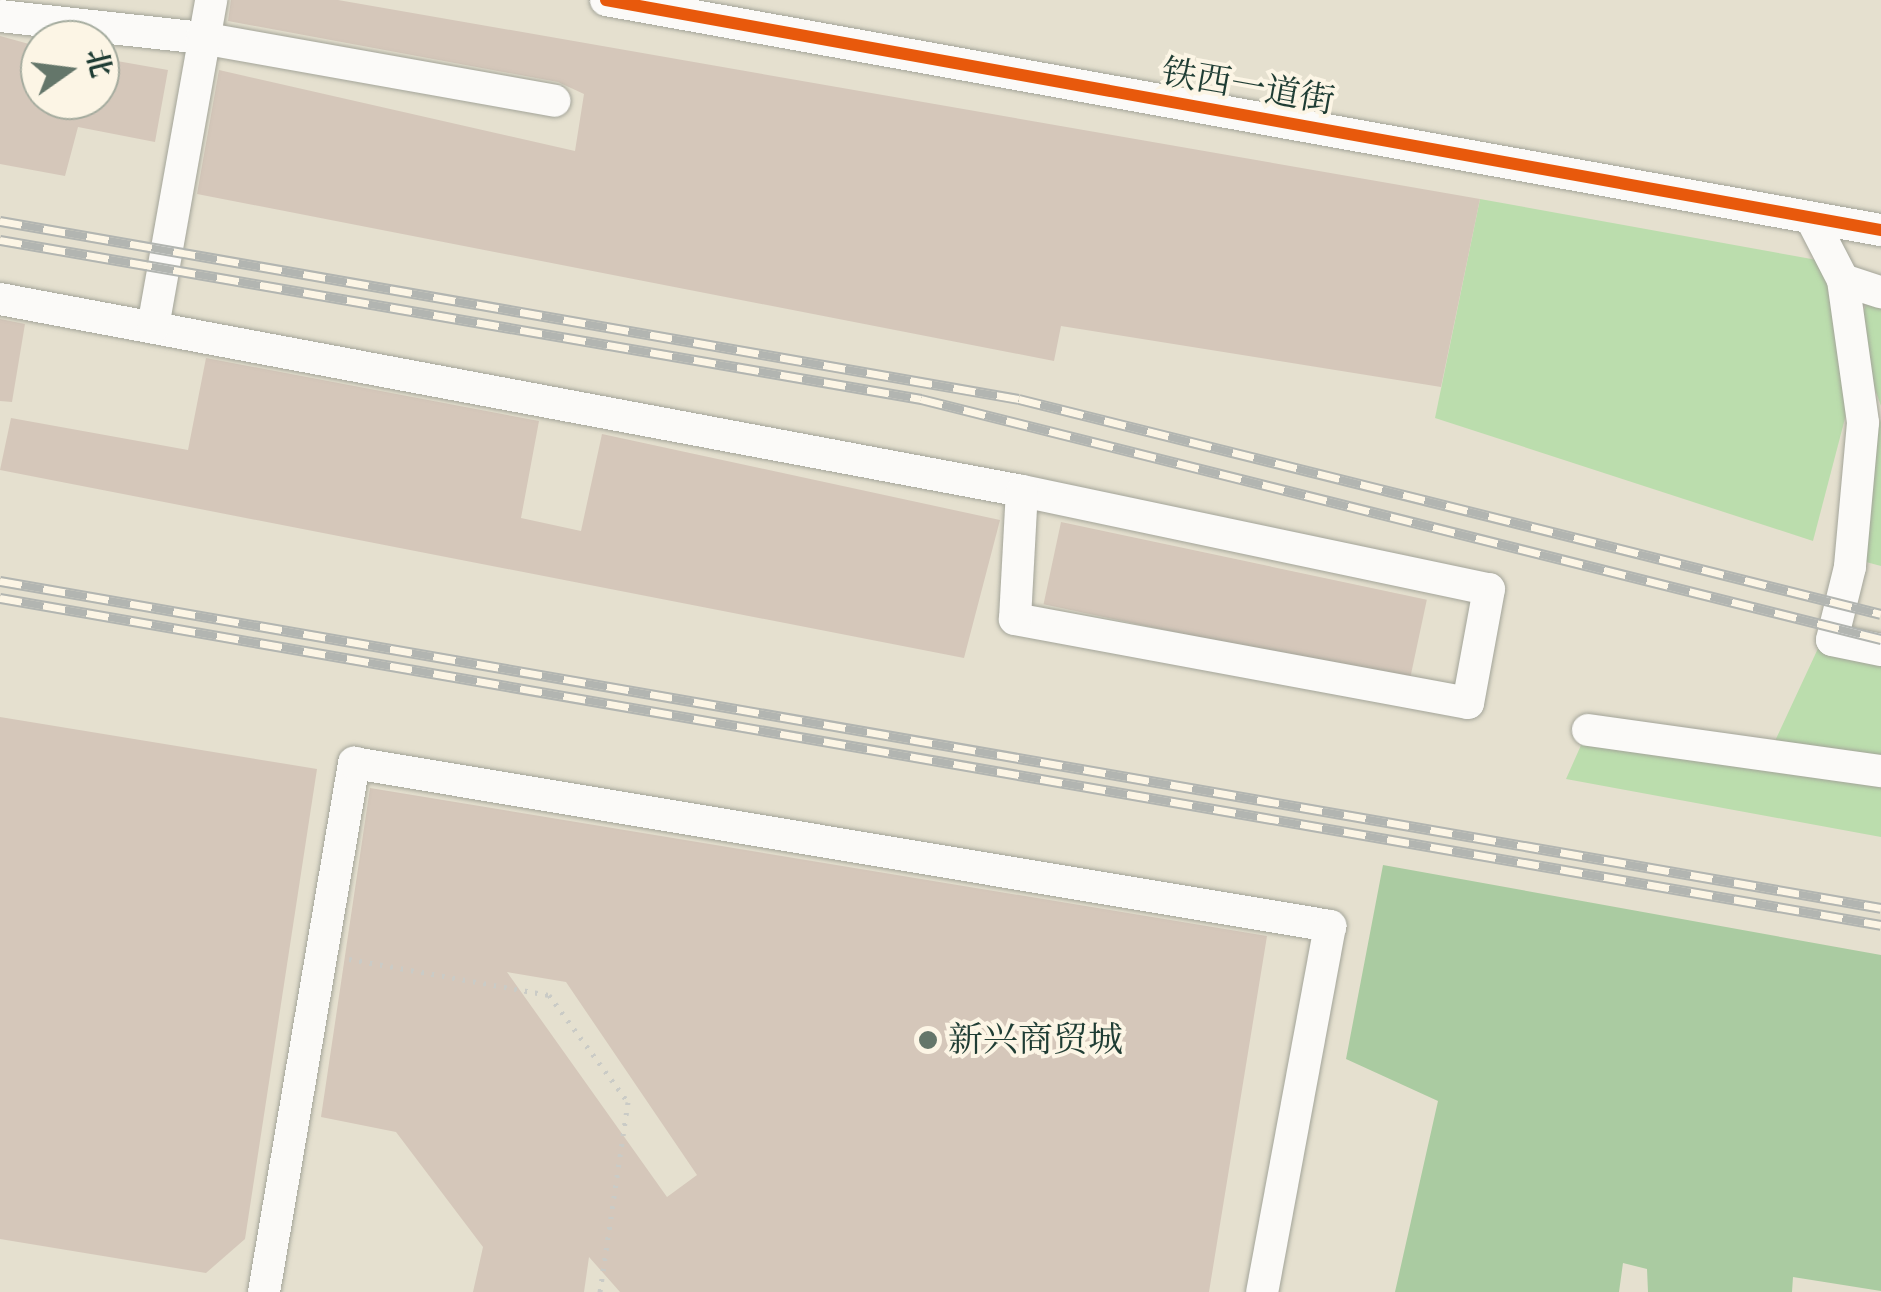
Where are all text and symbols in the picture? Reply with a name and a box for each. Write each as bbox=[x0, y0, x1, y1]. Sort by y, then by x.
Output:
north arrow bbox=[20, 20, 120, 120]
text: 北 bbox=[77, 45, 118, 81]
street label: 铁西一道街 bbox=[1158, 51, 1338, 123]
place label: 新兴商贸城 bbox=[948, 1019, 1123, 1061]
marker: 新兴商贸城 bbox=[917, 1029, 939, 1051]

